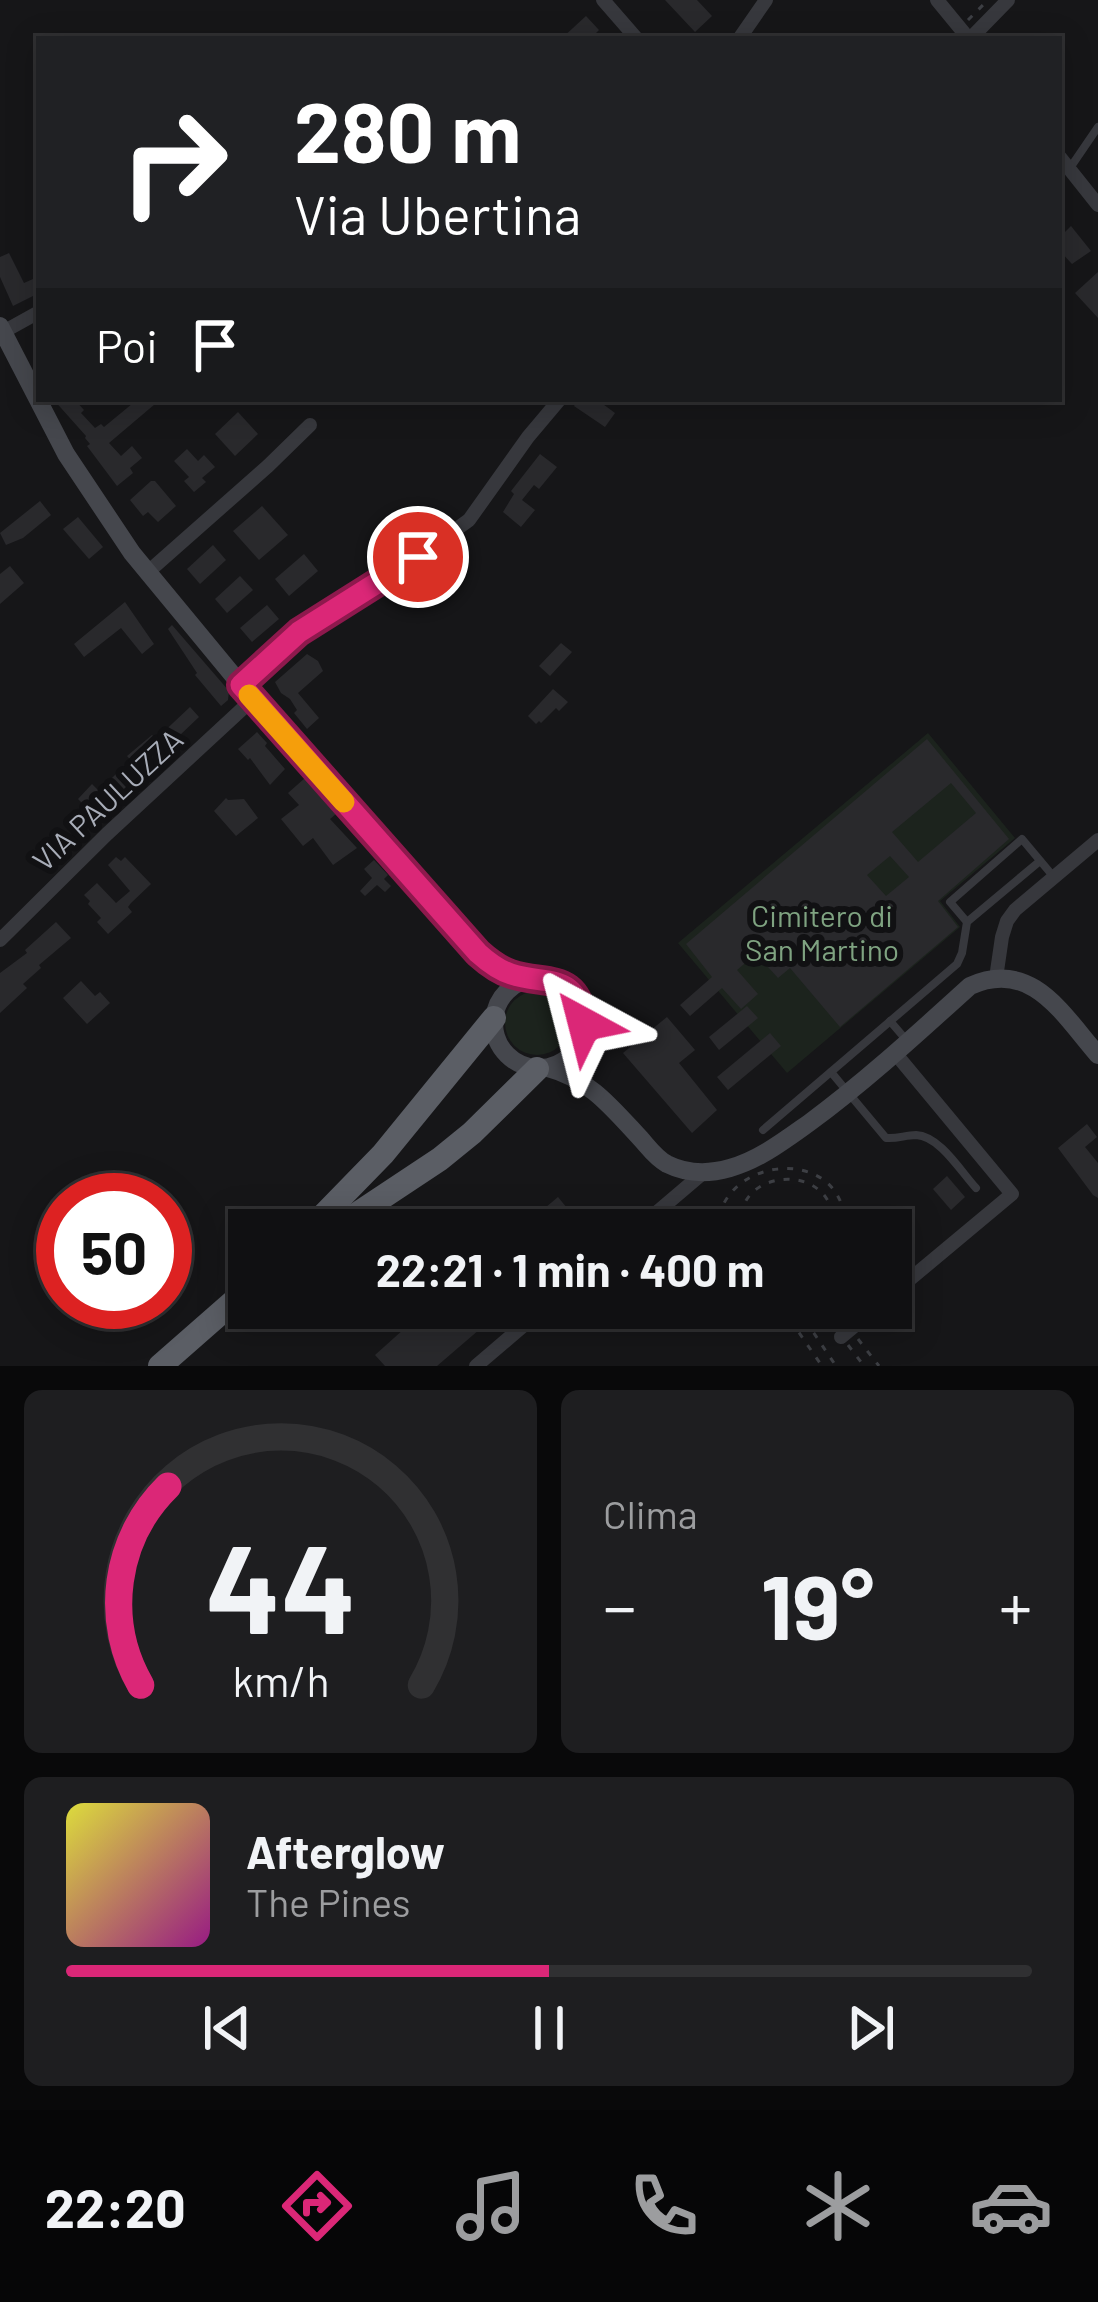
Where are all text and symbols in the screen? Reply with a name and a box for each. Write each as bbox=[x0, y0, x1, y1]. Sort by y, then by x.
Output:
text: 280 m bbox=[294, 79, 521, 180]
icon: right bbox=[96, 84, 252, 240]
text: Via Ubertina bbox=[294, 181, 581, 246]
icon: arrive bbox=[182, 312, 248, 378]
text: Poi bbox=[96, 318, 158, 372]
pin bbox=[367, 506, 469, 608]
icon: arrive bbox=[385, 524, 451, 590]
street label: VIA PAULUZZA bbox=[25, 720, 189, 878]
park label: Cimitero di San Martino bbox=[745, 897, 899, 967]
position arrow bbox=[521, 961, 647, 1087]
speed limit sign: 50 bbox=[36, 1173, 192, 1329]
text: 22:21 · 1 min · 400 m bbox=[376, 1242, 764, 1296]
text: Clima bbox=[603, 1490, 698, 1537]
text: 44 bbox=[205, 1509, 356, 1659]
text: 19° bbox=[761, 1550, 874, 1658]
text: − bbox=[603, 1565, 636, 1644]
text: + bbox=[999, 1565, 1032, 1644]
text: km/h bbox=[232, 1653, 329, 1705]
text: Afterglow bbox=[246, 1824, 445, 1878]
text: The Pines bbox=[246, 1878, 411, 1925]
icon: previous bbox=[194, 1995, 260, 2061]
icon: pause bbox=[516, 1995, 582, 2061]
icon: next bbox=[838, 1995, 904, 2061]
icon: directions bbox=[275, 2164, 359, 2248]
icon: music bbox=[449, 2164, 533, 2248]
icon: phone bbox=[622, 2164, 706, 2248]
icon: climate bbox=[796, 2164, 880, 2248]
icon: car bbox=[969, 2164, 1053, 2248]
text: 22:20 bbox=[45, 2174, 186, 2239]

